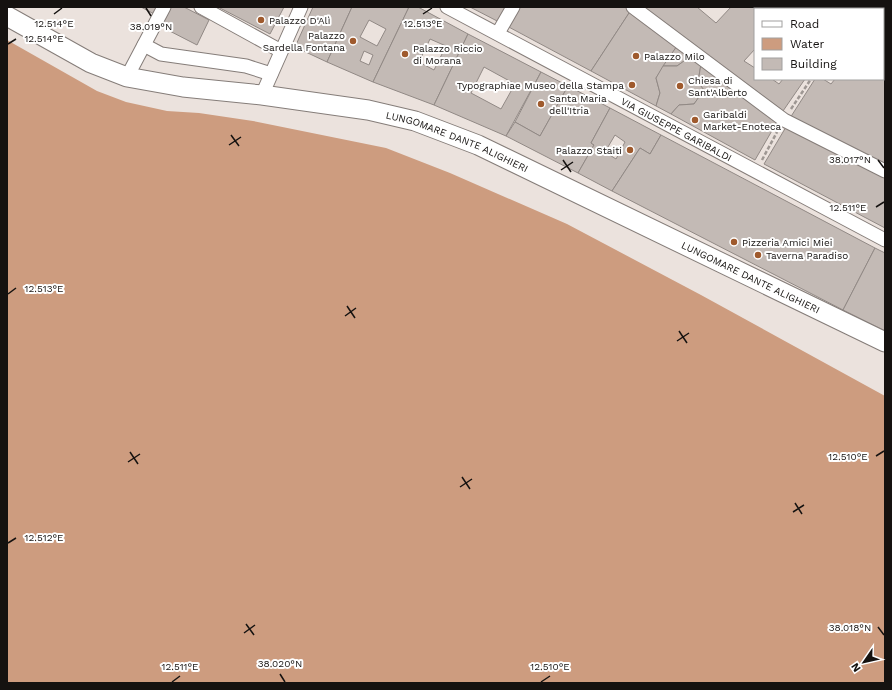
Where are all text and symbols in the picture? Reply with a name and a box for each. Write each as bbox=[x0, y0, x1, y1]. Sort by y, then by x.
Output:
legend bbox=[754, 8, 884, 80]
marker: Palazzo D'Alì bbox=[256, 15, 266, 25]
place label: Palazzo D'Alì bbox=[269, 15, 330, 26]
text: Road bbox=[790, 17, 819, 31]
text: 12.514°E bbox=[34, 18, 74, 29]
text: 12.513°E bbox=[404, 18, 442, 29]
text: 38.019°N bbox=[130, 21, 172, 32]
place label: Palazzo Sardella Fontana bbox=[263, 30, 345, 53]
text: 12.514°E bbox=[24, 33, 64, 44]
marker: Palazzo Sardella Fontana bbox=[348, 36, 358, 46]
text: Water bbox=[790, 37, 825, 51]
place label: Palazzo Riccio di Morana bbox=[413, 43, 483, 66]
marker: Palazzo Riccio di Morana bbox=[400, 49, 410, 59]
marker: Palazzo Milo bbox=[631, 51, 641, 61]
place label: Palazzo Milo bbox=[644, 51, 705, 62]
text: Building bbox=[790, 57, 837, 71]
place label: Chiesa di Sant'Alberto bbox=[688, 75, 747, 98]
place label: Typographiae Museo della Stampa bbox=[457, 80, 624, 91]
marker: Typographiae Museo della Stampa bbox=[627, 80, 637, 90]
marker: Chiesa di Sant'Alberto bbox=[675, 81, 685, 91]
place label: Santa Maria dell'Itria bbox=[549, 93, 607, 116]
street label: VIA GIUSEPPE GARIBALDI bbox=[619, 96, 734, 164]
marker: Santa Maria dell'Itria bbox=[536, 99, 546, 109]
street label: LUNGOMARE DANTE ALIGHIERI bbox=[385, 109, 530, 174]
place label: Garibaldi Market-Enoteca bbox=[703, 109, 782, 132]
marker: Garibaldi Market-Enoteca bbox=[690, 115, 700, 125]
place label: Palazzo Staiti bbox=[556, 145, 622, 156]
marker: Palazzo Staiti bbox=[625, 145, 635, 155]
text: 38.017°N bbox=[829, 154, 871, 165]
text: 12.511°E bbox=[830, 202, 867, 213]
marker: Pizzeria Amici Miei bbox=[729, 237, 739, 247]
place label: Pizzeria Amici Miei bbox=[742, 237, 832, 248]
street label: LUNGOMARE DANTE ALIGHIERI bbox=[680, 239, 821, 316]
marker: Taverna Paradiso bbox=[753, 250, 763, 260]
place label: Taverna Paradiso bbox=[766, 250, 848, 261]
text: 12.513°E bbox=[25, 283, 63, 294]
text: 12.510°E bbox=[828, 451, 868, 462]
text: 12.512°E bbox=[25, 532, 63, 543]
text: 38.018°N bbox=[829, 622, 871, 633]
north arrow bbox=[844, 642, 884, 682]
text: 38.020°N bbox=[258, 658, 302, 669]
text: N bbox=[848, 660, 864, 674]
text: 12.511°E bbox=[162, 661, 199, 672]
text: 12.510°E bbox=[530, 661, 570, 672]

